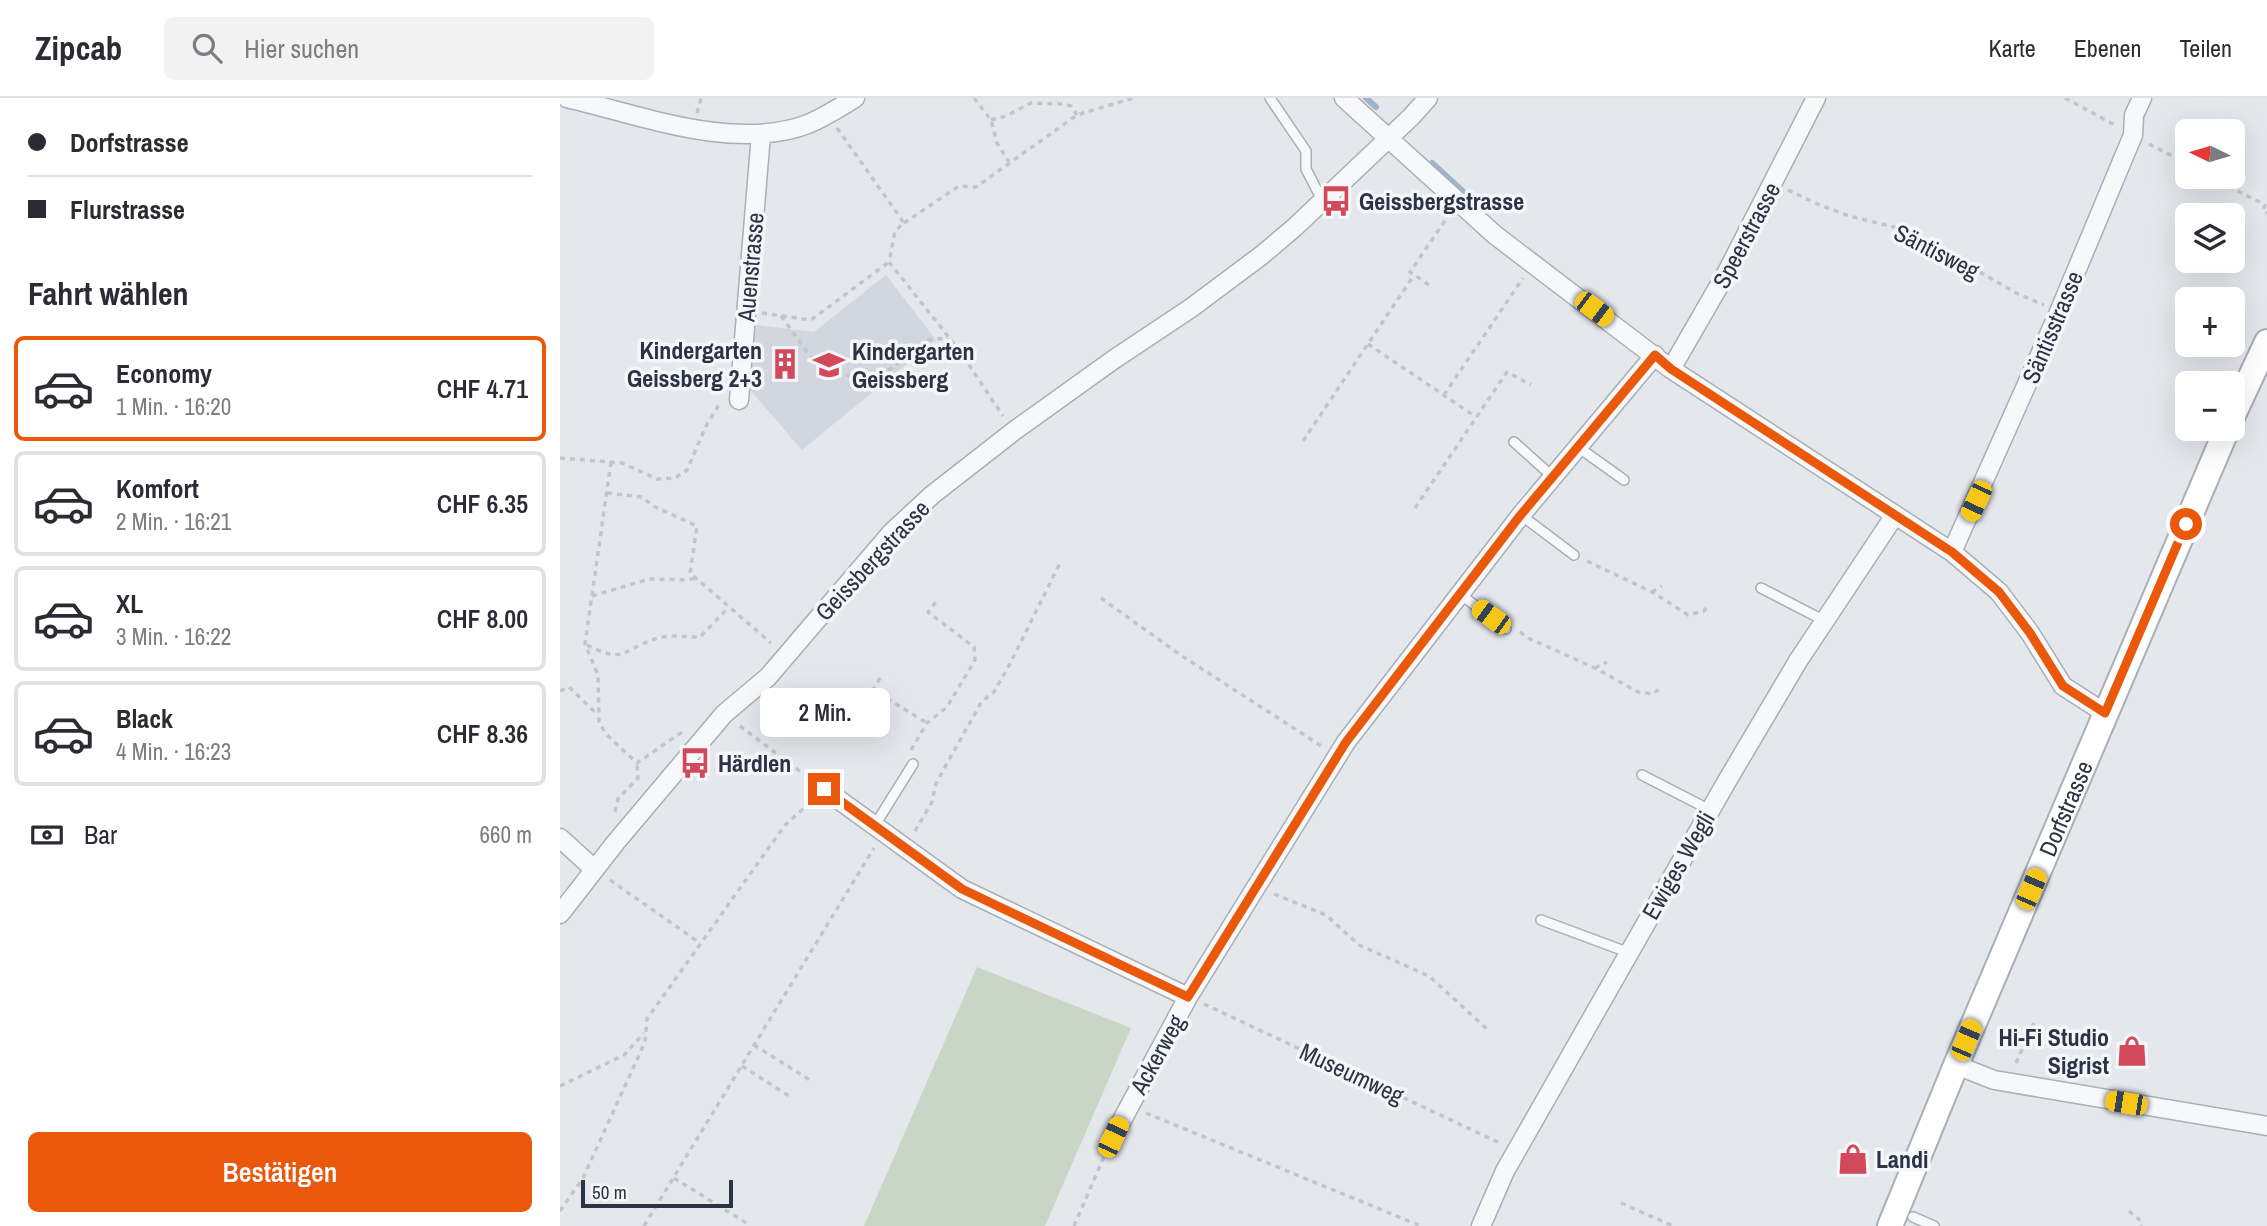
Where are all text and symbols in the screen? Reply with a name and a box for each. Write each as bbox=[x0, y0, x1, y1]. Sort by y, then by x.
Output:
search box bbox=[164, 17, 654, 80]
text: Zipcab bbox=[35, 26, 122, 70]
icon: search bbox=[188, 29, 226, 67]
text: Hier suchen bbox=[244, 31, 359, 66]
text: Karte bbox=[1989, 32, 2036, 64]
text: Ebenen bbox=[2074, 32, 2141, 64]
text: Teilen bbox=[2179, 32, 2232, 64]
north arrow bbox=[2175, 119, 2245, 189]
map controls bbox=[2175, 119, 2245, 441]
text: Dorfstrasse bbox=[70, 125, 188, 160]
street label: Speerstrasse bbox=[1705, 176, 1787, 294]
bus stop icon: Geissbergstrasse bbox=[1319, 184, 1353, 218]
place label: Geissbergstrasse bbox=[1359, 185, 1524, 217]
text: Flurstrasse bbox=[70, 192, 185, 227]
button: layers bbox=[2175, 203, 2245, 273]
street label: Auenstrasse bbox=[729, 211, 771, 324]
street label: Säntisweg bbox=[1889, 216, 1985, 286]
street label: Säntisstrasse bbox=[2014, 266, 2090, 388]
text: Fahrt wählen bbox=[28, 272, 189, 315]
button: + bbox=[2175, 287, 2245, 357]
car bbox=[1571, 288, 1618, 330]
place label: Kindergarten Geissberg 2+3 bbox=[627, 334, 762, 394]
place label: Kindergarten Geissberg bbox=[852, 335, 974, 395]
building icon: Kindergarten Geissberg 2+3 bbox=[768, 347, 802, 381]
school or university icon: Kindergarten Geissberg bbox=[812, 348, 846, 382]
text: Economy bbox=[116, 356, 212, 391]
icon: car bbox=[32, 357, 95, 420]
text: CHF 4.71 bbox=[437, 371, 528, 406]
button: − bbox=[2175, 371, 2245, 441]
text: 1 Min. · 16:20 bbox=[116, 391, 231, 422]
text: Komfort bbox=[116, 471, 199, 506]
icon: car bbox=[32, 472, 95, 535]
car bbox=[1958, 478, 1995, 524]
text: CHF 6.35 bbox=[437, 486, 528, 521]
street label: Geissbergstrasse bbox=[808, 493, 936, 627]
text: 2 Min. · 16:21 bbox=[116, 506, 231, 537]
route start bbox=[2170, 508, 2202, 540]
text: XL bbox=[116, 586, 143, 621]
icon: car bbox=[32, 587, 95, 650]
car bbox=[1468, 596, 1515, 638]
text: CHF 8.00 bbox=[437, 601, 528, 636]
text: 3 Min. · 16:22 bbox=[116, 621, 231, 652]
callout: 2 Min. bbox=[759, 688, 889, 736]
text: 2 Min. bbox=[798, 697, 852, 728]
text: Black bbox=[116, 701, 173, 736]
icon: car bbox=[32, 702, 95, 765]
text: CHF 8.36 bbox=[437, 716, 528, 751]
text: 4 Min. · 16:23 bbox=[116, 736, 231, 767]
bus stop icon: Härdlen bbox=[678, 746, 712, 780]
place label: Härdlen bbox=[718, 747, 791, 779]
street label: Dorfstrasse bbox=[2031, 756, 2100, 861]
route end bbox=[808, 773, 840, 805]
street label: Ewiges Wegli bbox=[1634, 805, 1722, 925]
icon: cash bbox=[28, 816, 66, 854]
text: Bar bbox=[84, 817, 117, 852]
text: 660 m bbox=[480, 819, 532, 850]
car bbox=[2014, 866, 2049, 912]
street label: Ackerweg bbox=[1122, 1008, 1192, 1100]
car bbox=[1949, 1017, 1984, 1063]
place label: Hi-Fi Studio Sigrist bbox=[1999, 1021, 2109, 1081]
shop icon: Hi-Fi Studio Sigrist bbox=[2115, 1034, 2149, 1068]
street label: Museumweg bbox=[1295, 1035, 1409, 1111]
car bbox=[2104, 1089, 2149, 1117]
car bbox=[1095, 1114, 1132, 1160]
button: Bestätigen bbox=[28, 1132, 532, 1212]
shop icon: Landi bbox=[1836, 1142, 1870, 1176]
place label: Landi bbox=[1876, 1143, 1929, 1175]
scale bar bbox=[581, 1177, 733, 1209]
text: 50 m bbox=[592, 1179, 627, 1205]

